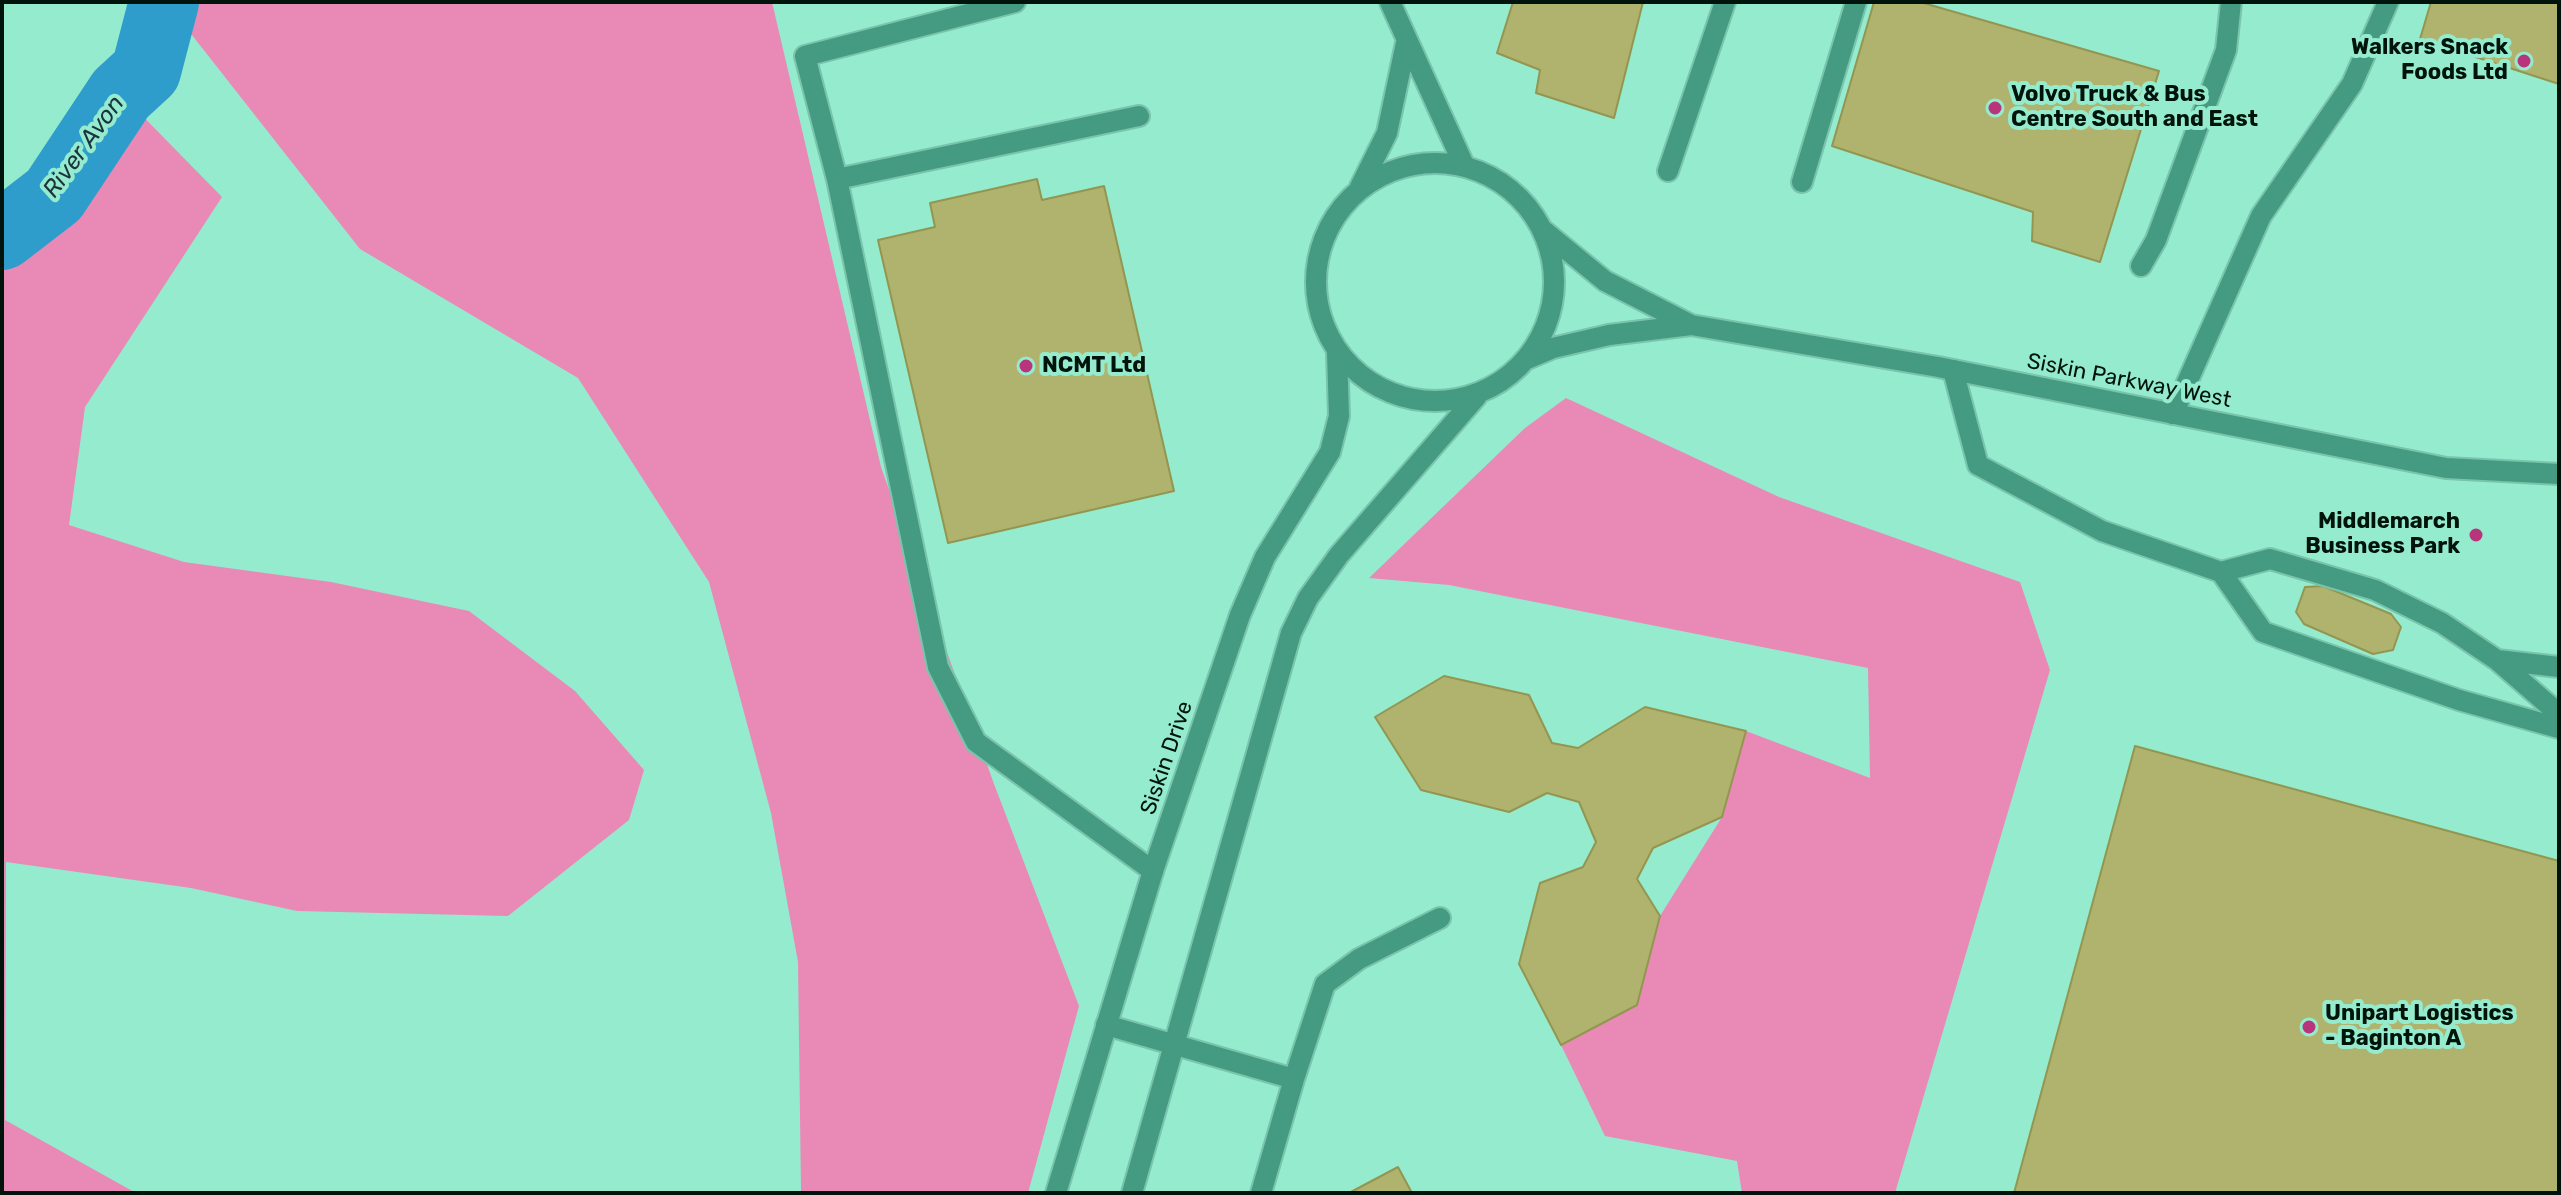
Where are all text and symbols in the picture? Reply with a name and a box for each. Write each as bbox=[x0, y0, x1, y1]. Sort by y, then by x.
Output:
place label: Walkers Snack Foods Ltd bbox=[2351, 35, 2508, 86]
marker: Walkers Snack Foods Ltd bbox=[2515, 52, 2533, 70]
place label: Volvo Truck & Bus Centre South and East bbox=[2011, 82, 2258, 134]
water label: River Avon bbox=[37, 90, 131, 204]
marker: Volvo Truck & Bus Centre South and East bbox=[1986, 99, 2004, 117]
street label: Siskin Parkway West bbox=[2025, 348, 2233, 414]
place label: NCMT Ltd bbox=[1042, 353, 1146, 379]
marker: NCMT Ltd bbox=[1017, 357, 1035, 375]
place label: Middlemarch Business Park bbox=[2305, 509, 2460, 560]
marker: Middlemarch Business Park bbox=[2467, 526, 2485, 544]
street label: Siskin Drive bbox=[1135, 698, 1199, 818]
place label: Unipart Logistics - Baginton A bbox=[2325, 1001, 2514, 1052]
marker: Unipart Logistics - Baginton A bbox=[2300, 1018, 2318, 1036]

